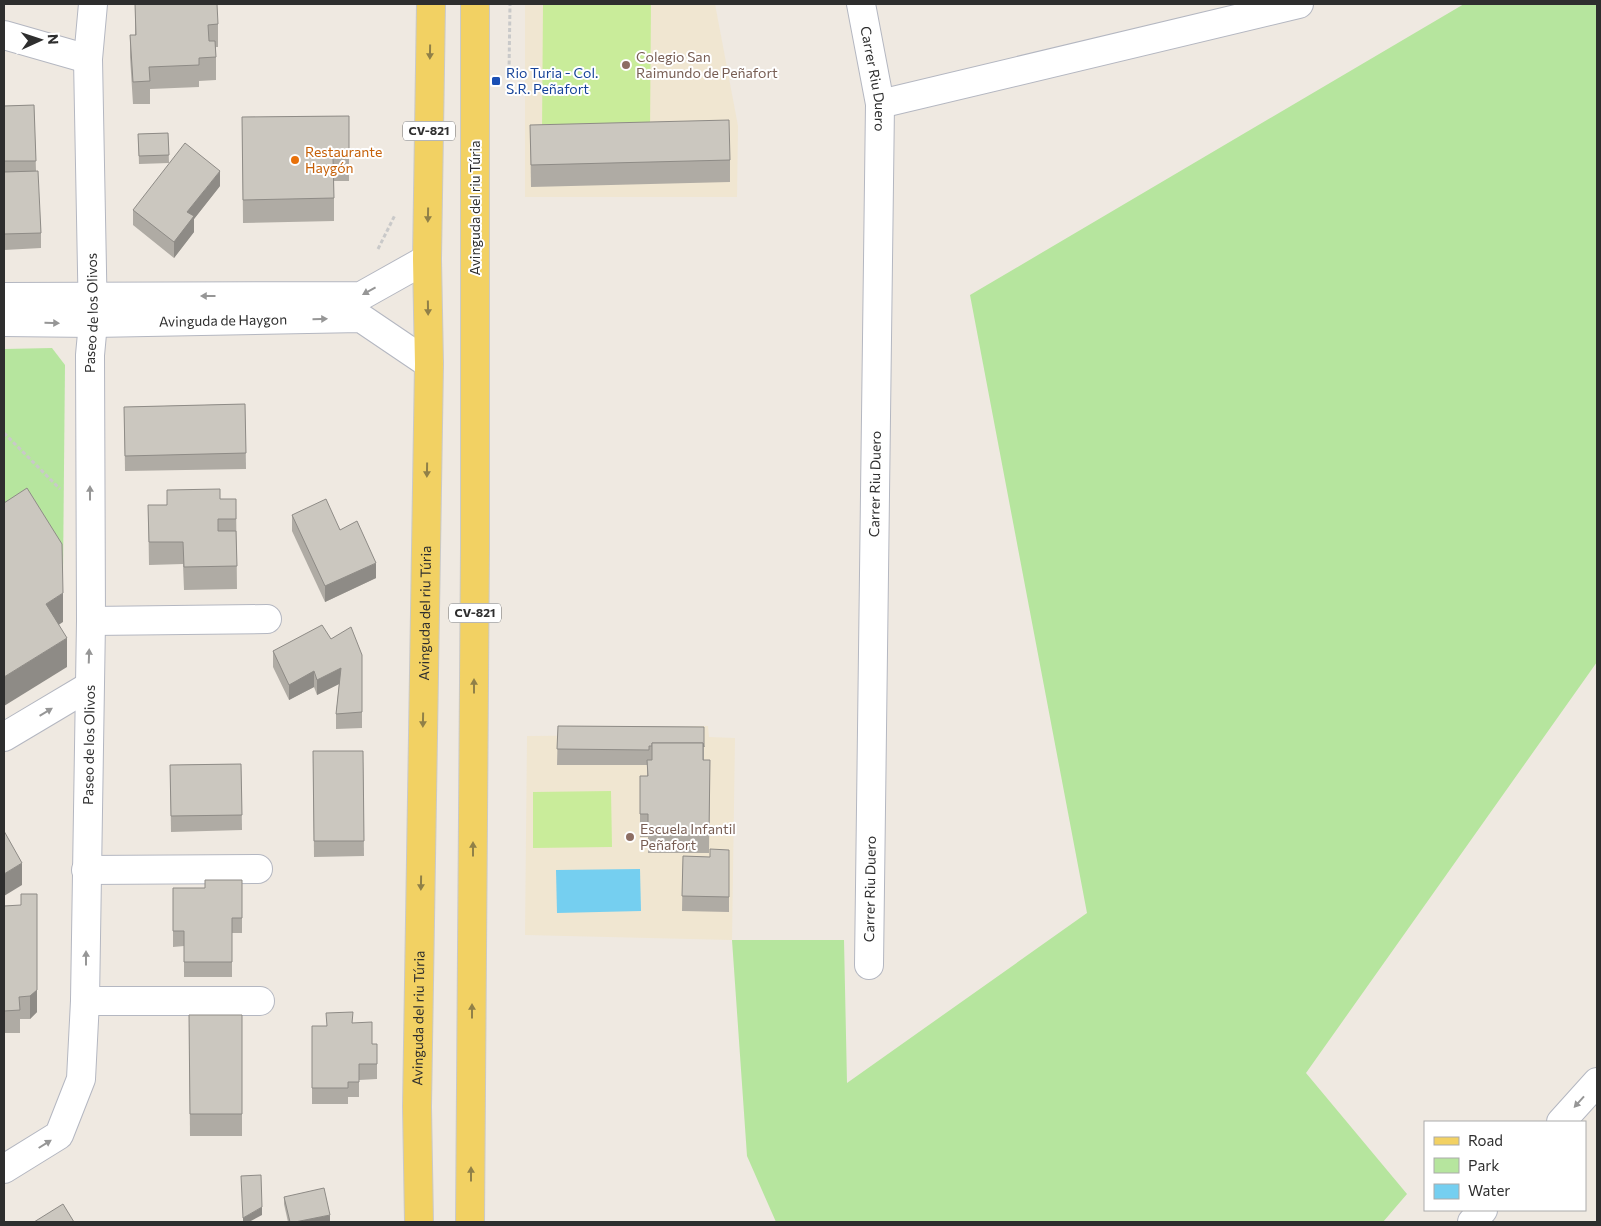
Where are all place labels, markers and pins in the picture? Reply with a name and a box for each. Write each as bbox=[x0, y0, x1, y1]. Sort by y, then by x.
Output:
place label: Colegio San Raimundo de Peñafort bbox=[636, 48, 778, 81]
marker: Colegio San Raimundo de Peñafort bbox=[620, 59, 632, 71]
place label: Rio Turia - Col. S.R. Peñafort bbox=[506, 64, 598, 97]
marker: Rio Turia - Col. S.R. Peñafort bbox=[490, 75, 502, 87]
place label: Restaurante Haygón bbox=[305, 143, 382, 176]
marker: Restaurante Haygón bbox=[289, 154, 301, 166]
place label: Escuela Infantil Peñafort bbox=[640, 820, 736, 853]
marker: Escuela Infantil Peñafort bbox=[624, 831, 636, 843]

